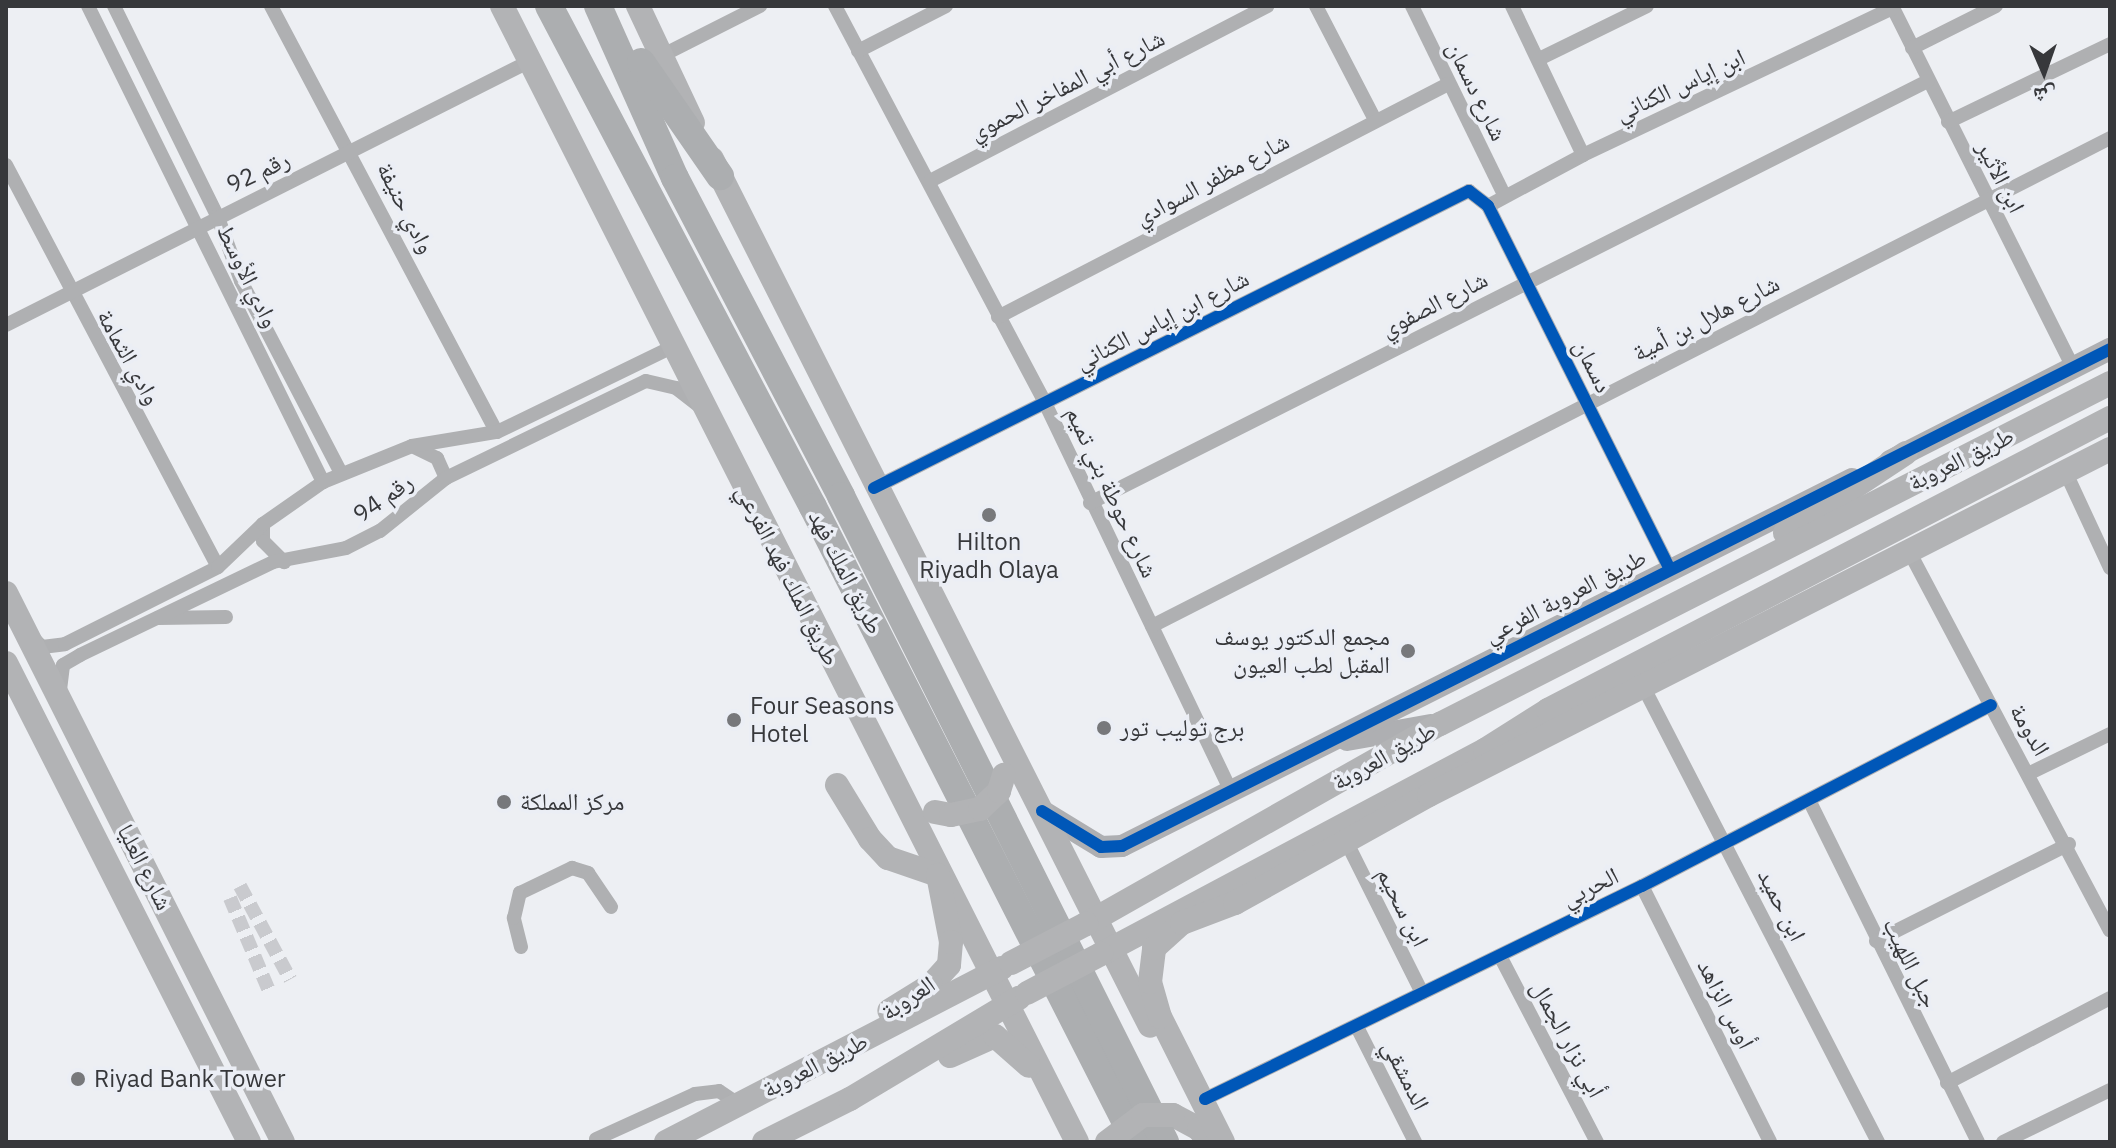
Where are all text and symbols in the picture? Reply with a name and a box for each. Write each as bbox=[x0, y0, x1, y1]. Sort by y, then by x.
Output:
street label: شارع أبي المفاخر الحموي bbox=[965, 23, 1169, 147]
north arrow bbox=[2004, 32, 2084, 112]
street label: شارع دسمان bbox=[1441, 37, 1513, 145]
street label: ابن إياس الكناني bbox=[1610, 42, 1750, 128]
text: ش bbox=[2033, 82, 2057, 111]
street label: شارع مظفر السوادي bbox=[1130, 126, 1294, 232]
street label: ابن الأثير bbox=[1971, 136, 2031, 218]
street label: رقم 92 bbox=[222, 145, 294, 199]
street label: وادي حنيفة bbox=[371, 158, 441, 258]
street label: وادي الأوسط bbox=[211, 220, 285, 332]
street label: شارع ابن إياس الكناني bbox=[1070, 264, 1254, 376]
street label: شارع الصفوي bbox=[1376, 265, 1492, 343]
street label: شارع هلال بن أمية bbox=[1628, 269, 1784, 367]
street label: وادي الثمامة bbox=[91, 304, 167, 410]
street label: دسمان bbox=[1568, 335, 1618, 397]
street label: شارع حوطة بني تميم bbox=[1060, 402, 1164, 582]
street label: طريق العروبة bbox=[1903, 421, 2019, 497]
street label: رقم 94 bbox=[348, 467, 418, 529]
street label: طريق الملك فهد الفرعي bbox=[730, 480, 846, 670]
street label: طريق الملك فهد bbox=[802, 505, 890, 639]
marker: Hilton Riyadh Olaya bbox=[980, 506, 998, 524]
place label: Hilton Riyadh Olaya bbox=[919, 528, 1059, 584]
street label: طريق العروبة الفرعي bbox=[1479, 543, 1651, 649]
place label: مجمع الدكتور يوسف المقبل لطب العيون bbox=[1214, 623, 1390, 679]
marker: مجمع الدكتور يوسف المقبل لطب العيون bbox=[1397, 640, 1419, 662]
place label: Four Seasons Hotel bbox=[750, 692, 895, 748]
street label: الدومة bbox=[2004, 699, 2056, 761]
marker: Four Seasons Hotel bbox=[725, 711, 743, 729]
place label: برج توليب تور bbox=[1120, 714, 1244, 742]
street label: طريق العروبة bbox=[1327, 716, 1441, 796]
marker: برج توليب تور bbox=[1095, 719, 1113, 737]
place label: مركز المملكة bbox=[520, 788, 624, 816]
marker: مركز المملكة bbox=[495, 793, 513, 811]
street label: شارع العليا bbox=[111, 819, 179, 915]
street label: الحربي bbox=[1557, 861, 1623, 913]
street label: ابن سحيم bbox=[1371, 863, 1435, 951]
street label: ابن حميد bbox=[1752, 864, 1812, 946]
street label: جبل اللهيب bbox=[1877, 913, 1945, 1013]
street label: أوس الزاهد bbox=[1691, 954, 1761, 1054]
street label: العروبة bbox=[875, 970, 941, 1026]
street label: أبي نزار الجمال bbox=[1525, 976, 1611, 1102]
street label: طريق العروبة bbox=[758, 1026, 872, 1104]
street label: الدمشقي bbox=[1376, 1035, 1436, 1115]
place label: Riyad Bank Tower bbox=[94, 1065, 286, 1093]
marker: Riyad Bank Tower bbox=[69, 1070, 87, 1088]

